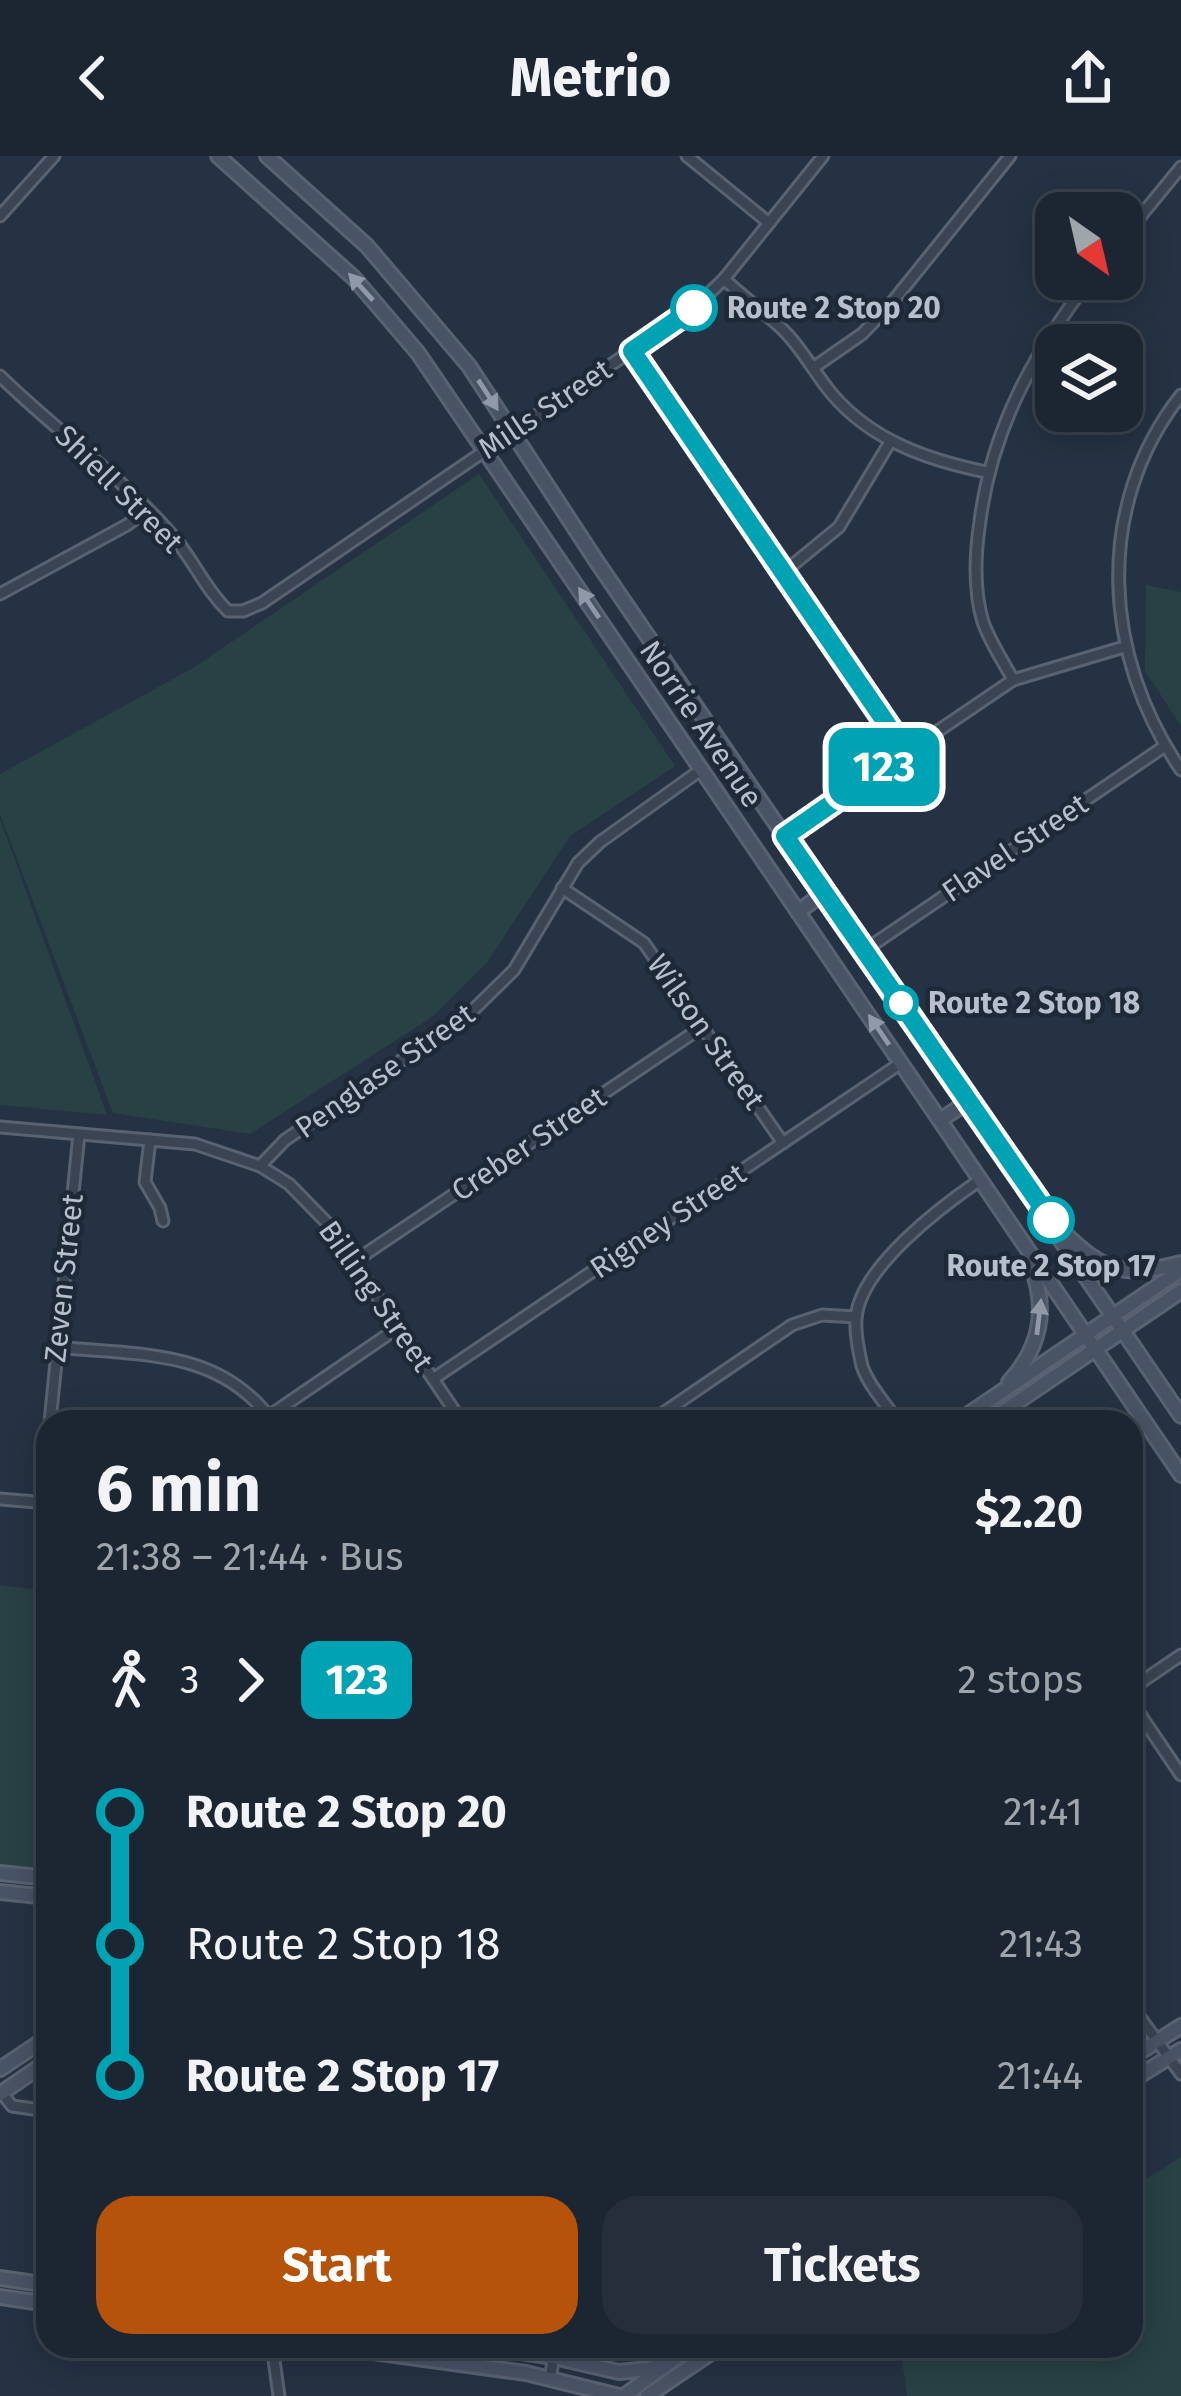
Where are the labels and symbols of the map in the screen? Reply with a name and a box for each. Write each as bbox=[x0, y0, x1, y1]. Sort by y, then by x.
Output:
north arrow bbox=[1035, 192, 1143, 300]
one-way arrow bbox=[348, 272, 375, 302]
marker: Route 2 Stop 20 bbox=[672, 286, 716, 330]
place label: Route 2 Stop 20 bbox=[727, 290, 941, 326]
street label: Mills Street bbox=[472, 351, 619, 467]
one-way arrow bbox=[476, 379, 498, 412]
street label: Shiell Street bbox=[48, 418, 190, 560]
one-way arrow bbox=[578, 587, 601, 619]
street label: Norrie Avenue bbox=[632, 634, 770, 814]
line badge: 123 bbox=[815, 728, 953, 806]
street label: Flavel Street bbox=[935, 786, 1095, 910]
street label: Wilson Street bbox=[639, 948, 773, 1116]
place label: Route 2 Stop 18 bbox=[928, 985, 1140, 1021]
marker: Route 2 Stop 18 bbox=[885, 987, 917, 1019]
street label: Penglase Street bbox=[288, 996, 482, 1146]
one-way arrow bbox=[868, 1014, 891, 1046]
street label: Creber Street bbox=[445, 1079, 613, 1209]
street label: Rigney Street bbox=[583, 1156, 753, 1286]
street label: Zeven Street bbox=[37, 1192, 91, 1364]
marker: Route 2 Stop 17 bbox=[1029, 1198, 1073, 1242]
street label: Billing Street bbox=[311, 1214, 441, 1378]
place label: Route 2 Stop 17 bbox=[947, 1248, 1155, 1284]
one-way arrow bbox=[1030, 1298, 1049, 1336]

